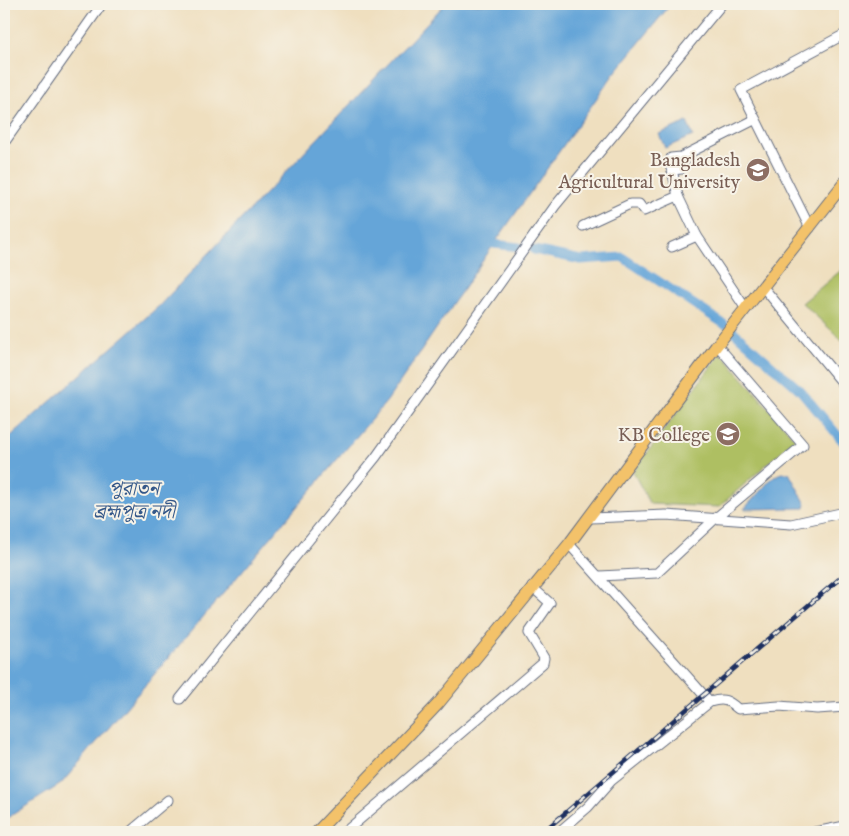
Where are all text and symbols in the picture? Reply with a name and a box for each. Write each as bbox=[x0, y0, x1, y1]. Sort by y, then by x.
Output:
place label: Bangladesh Agricultural University bbox=[557, 149, 741, 195]
school or university icon: Bangladesh Agricultural University bbox=[745, 157, 771, 183]
school or university icon: KB College bbox=[715, 421, 741, 447]
place label: KB College bbox=[618, 424, 710, 448]
water label: পুরাতন ব্রহ্মপুত্র নদী bbox=[93, 477, 177, 525]

